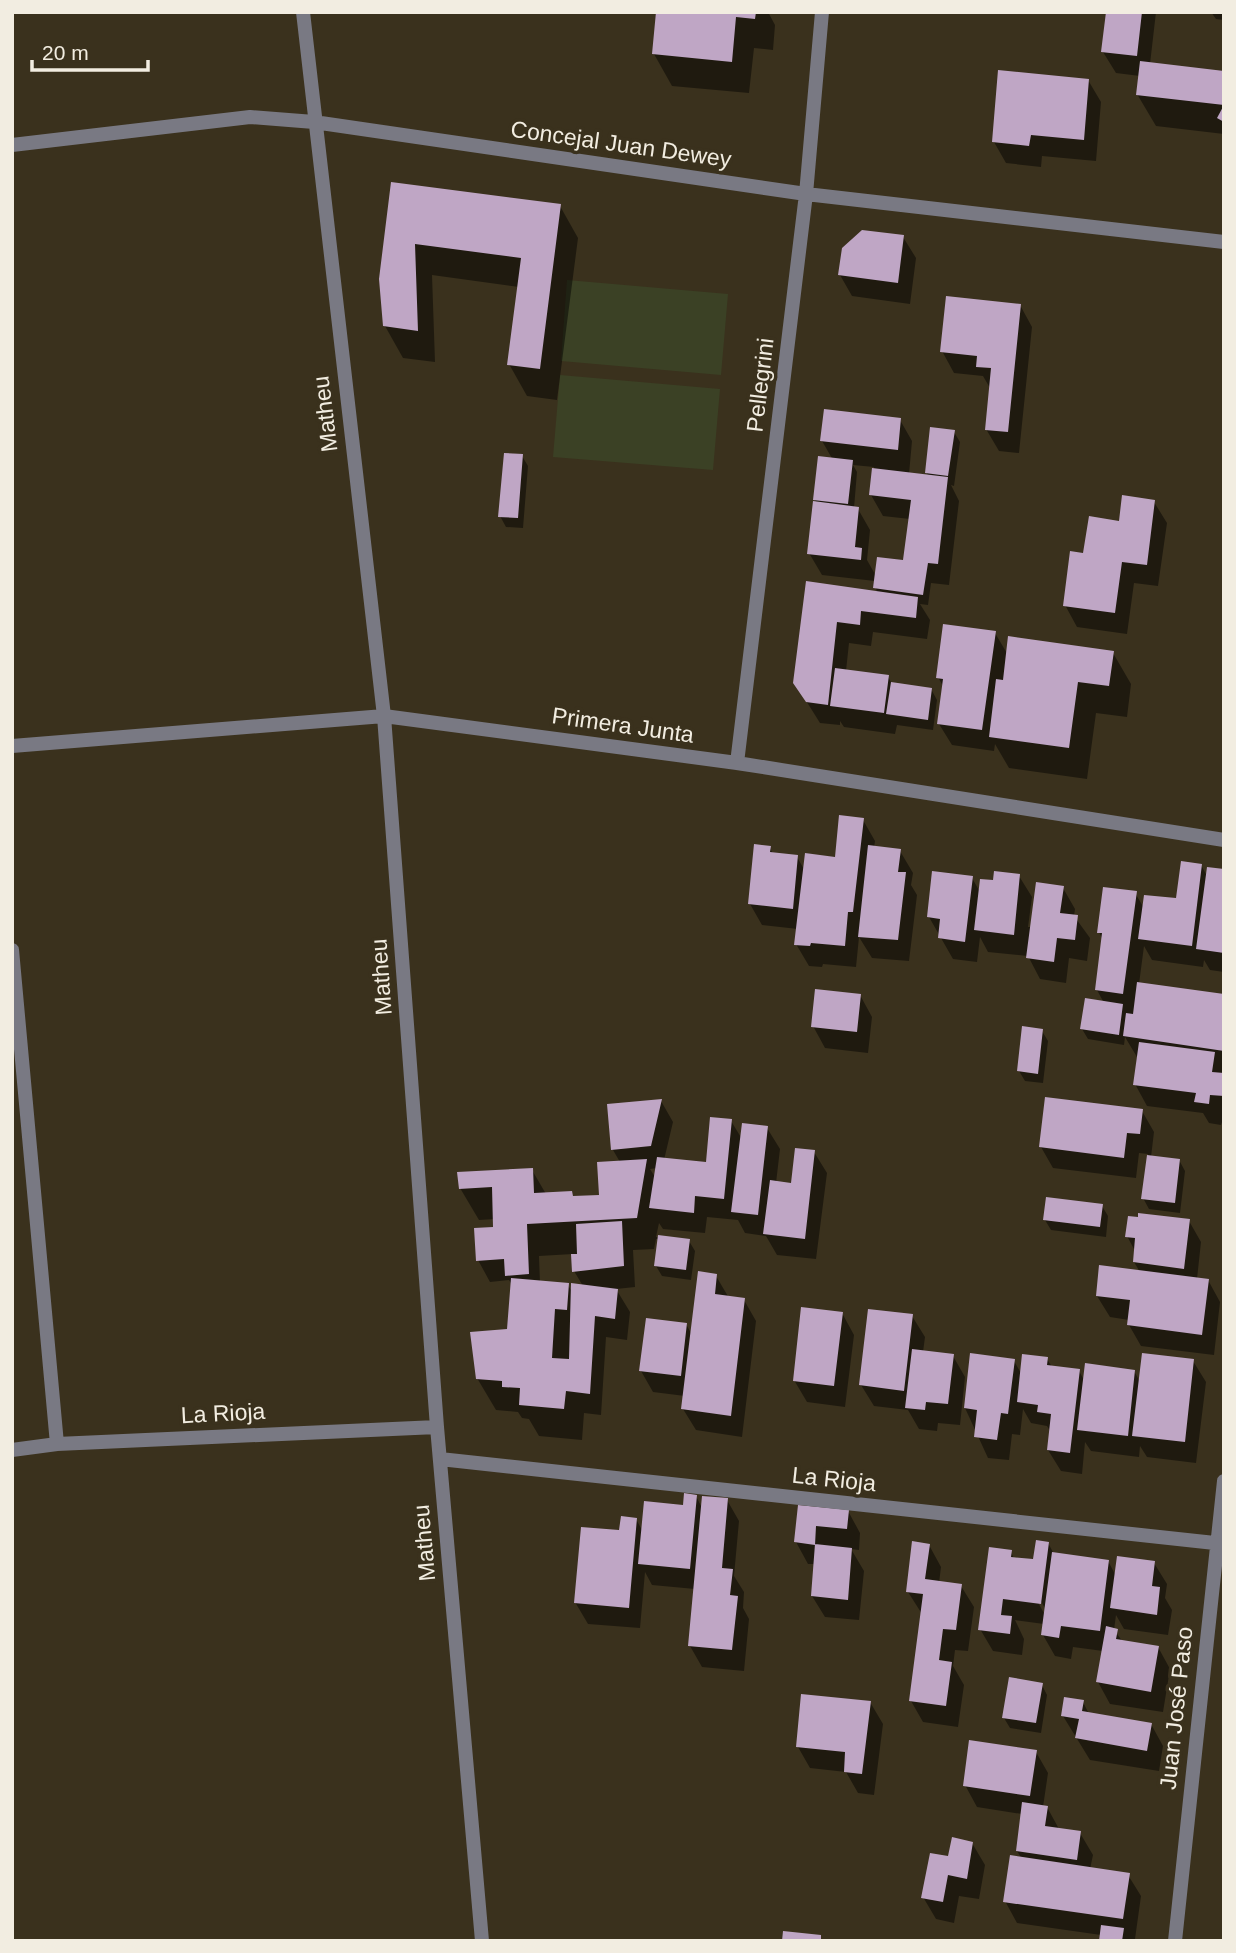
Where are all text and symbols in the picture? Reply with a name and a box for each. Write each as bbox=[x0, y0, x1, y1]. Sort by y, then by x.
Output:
scale bar bbox=[32, 28, 147, 72]
text: 20 m bbox=[42, 41, 89, 64]
street label: Concejal Juan Dewey bbox=[509, 116, 733, 172]
street label: Pellegrini bbox=[741, 336, 779, 434]
street label: Matheu bbox=[307, 374, 343, 454]
street label: Primera Junta bbox=[550, 702, 696, 748]
street label: Matheu bbox=[365, 938, 397, 1016]
street label: La Rioja bbox=[180, 1398, 266, 1428]
street label: La Rioja bbox=[791, 1462, 878, 1496]
street label: Matheu bbox=[408, 1504, 440, 1582]
street label: Juan José Paso bbox=[1155, 1625, 1197, 1791]

